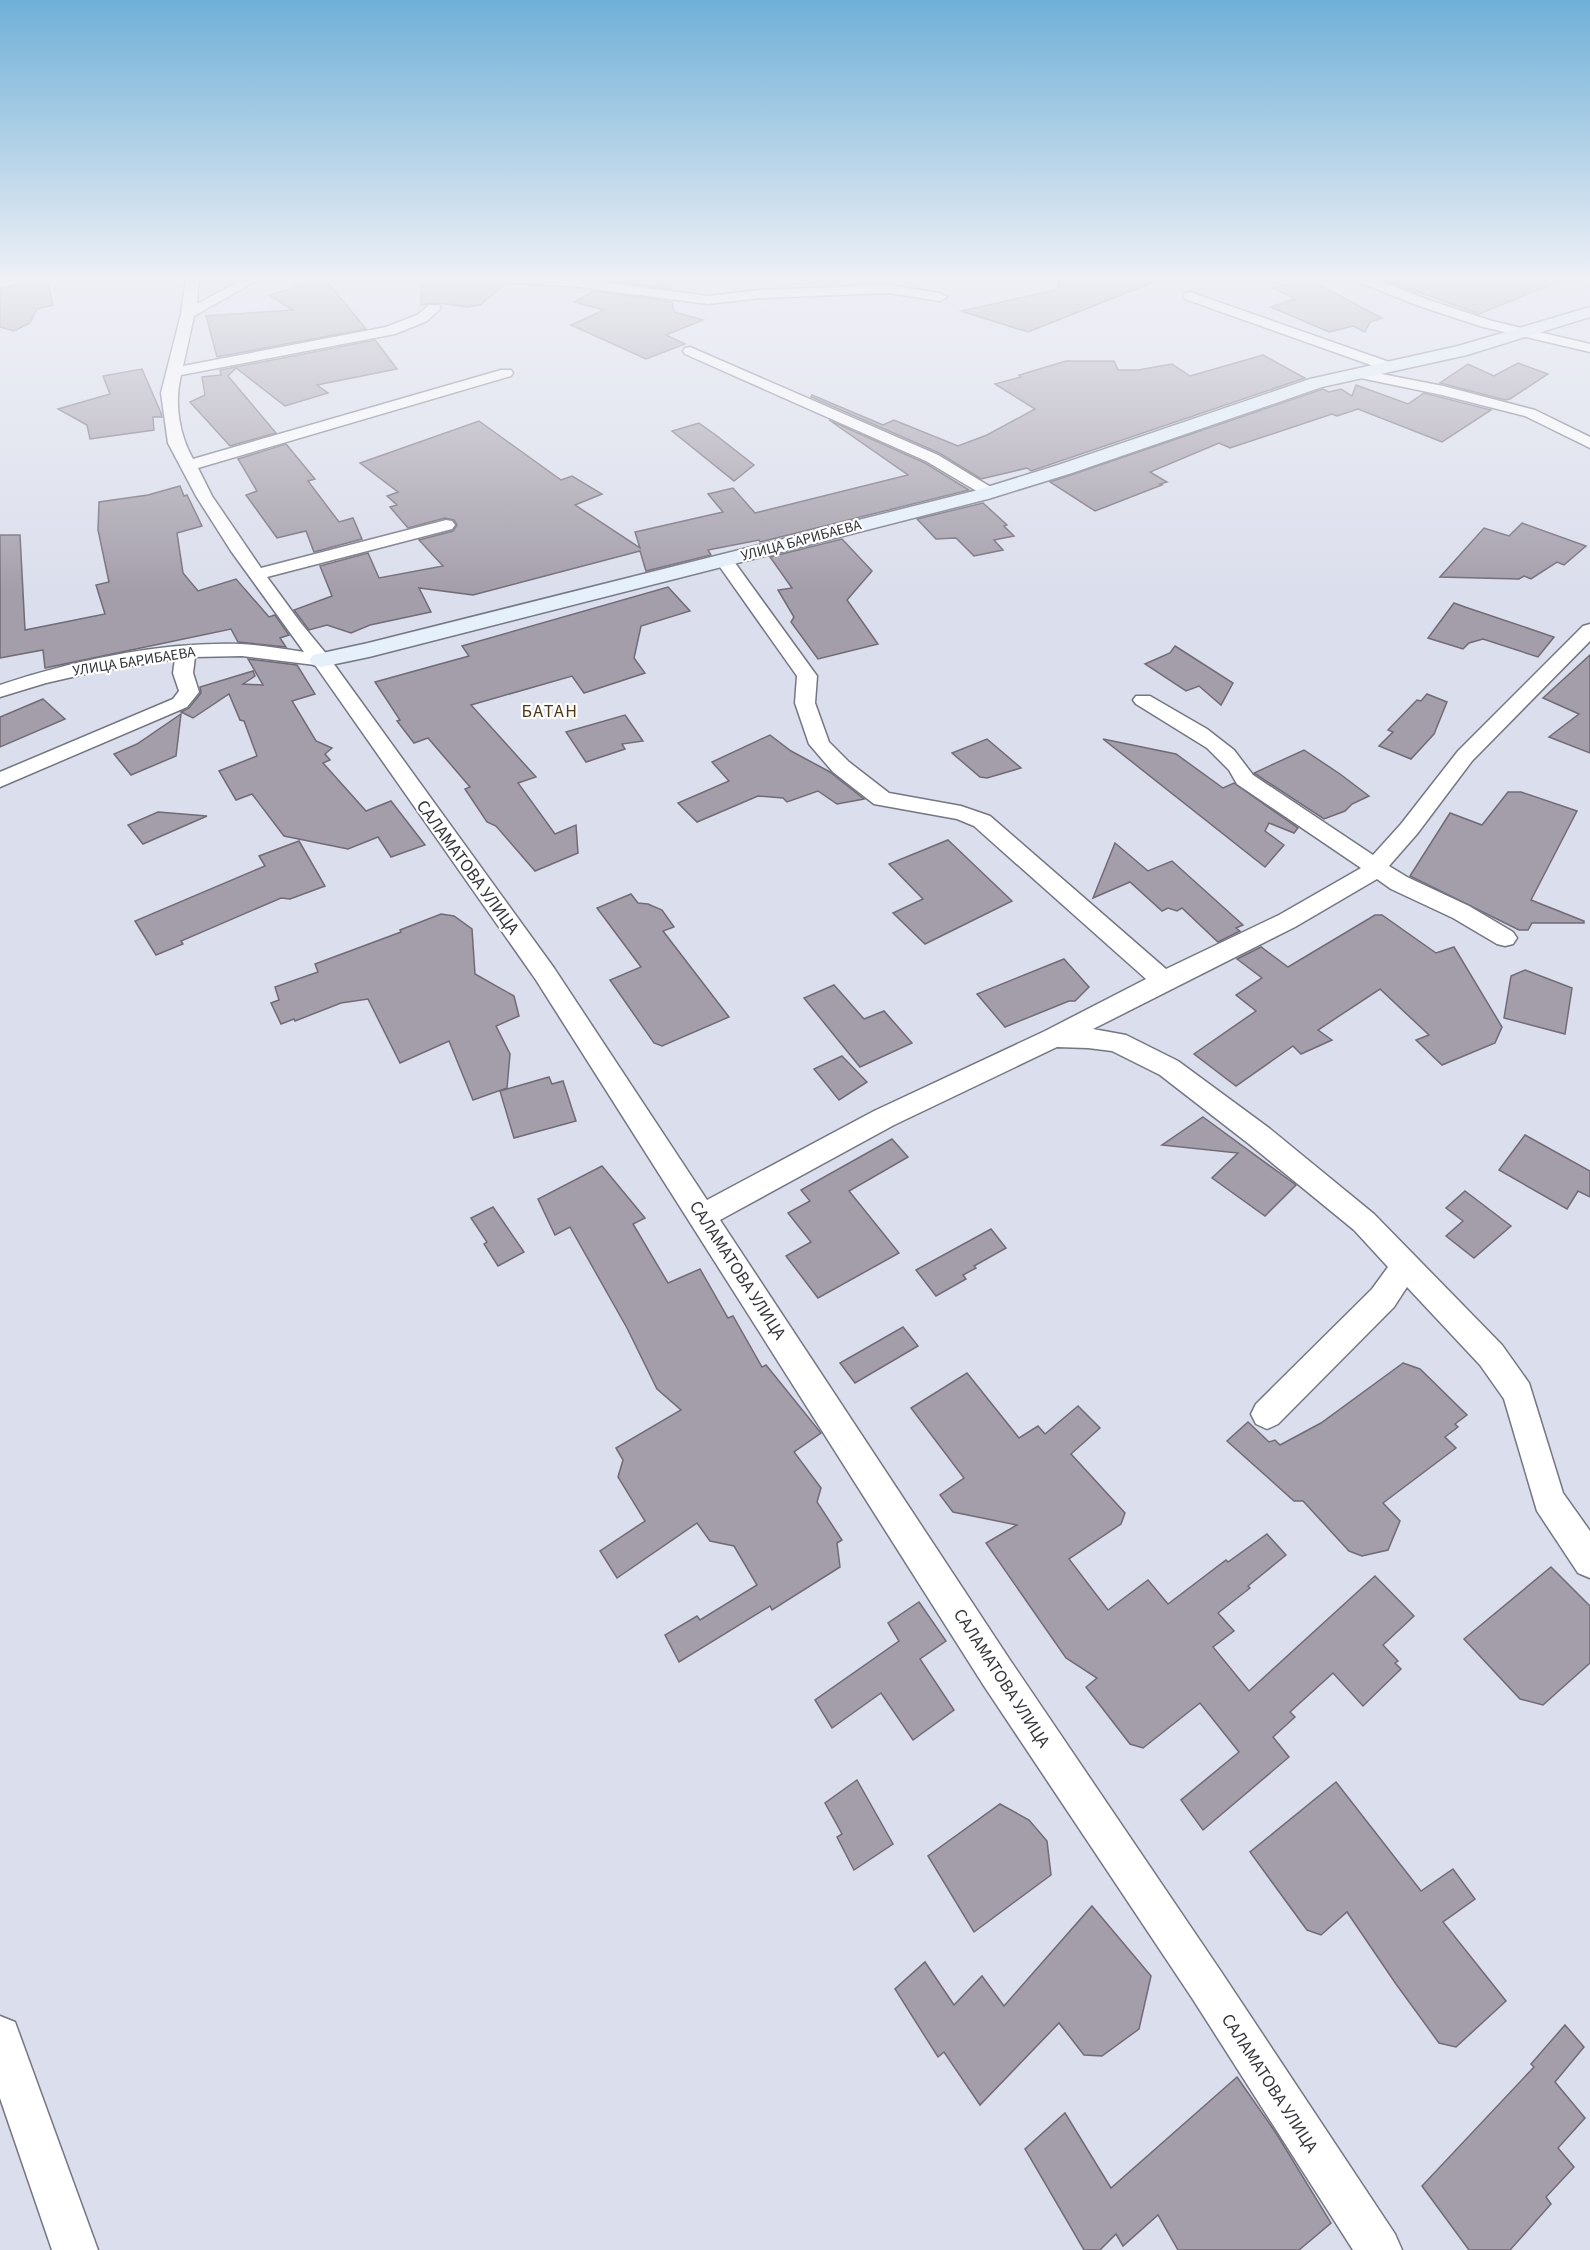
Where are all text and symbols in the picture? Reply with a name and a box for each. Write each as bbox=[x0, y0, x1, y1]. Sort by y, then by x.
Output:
street label: УЛИЦА БАРИБАЕВА bbox=[739, 514, 864, 567]
street label: УЛИЦА БАРИБАЕВА bbox=[71, 641, 198, 682]
district label: БАТАН bbox=[521, 699, 579, 724]
street label: САЛАМАТОВА УЛИЦА bbox=[410, 795, 525, 940]
street label: САЛАМАТОВА УЛИЦА bbox=[683, 1196, 792, 1345]
street label: САЛАМАТОВА УЛИЦА bbox=[947, 1604, 1056, 1753]
street label: САЛАМАТОВА УЛИЦА bbox=[1215, 2009, 1324, 2158]

